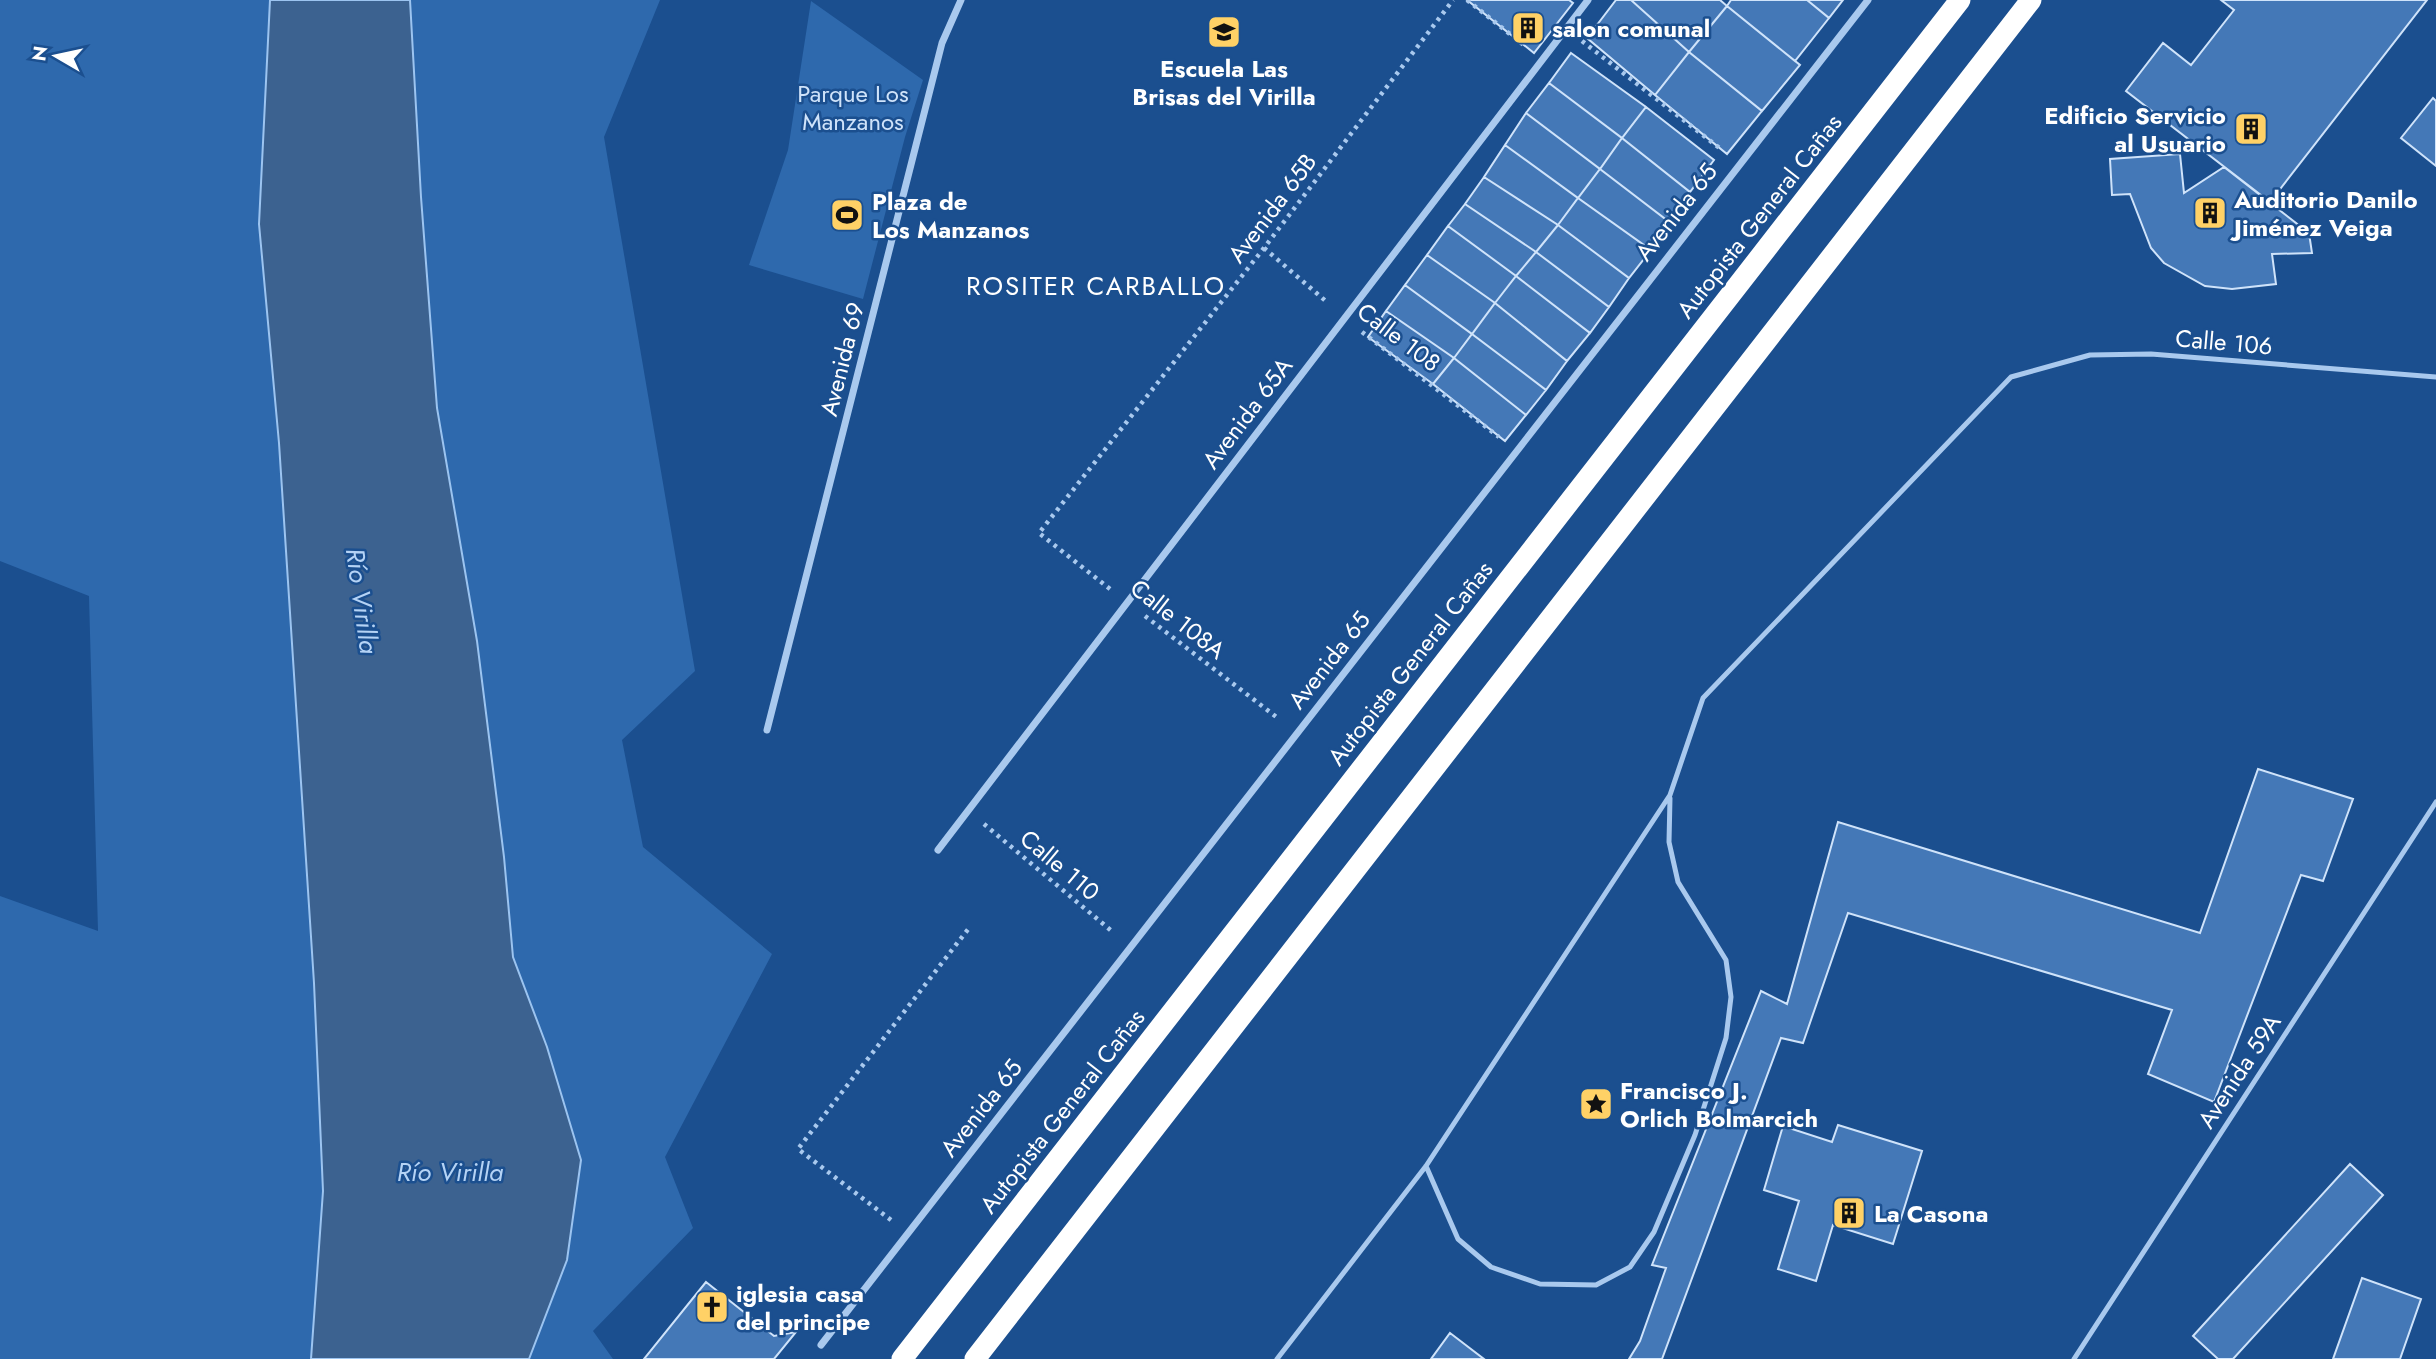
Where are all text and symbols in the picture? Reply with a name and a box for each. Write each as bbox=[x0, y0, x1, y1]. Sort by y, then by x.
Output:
building icon: salon comunal bbox=[1509, 9, 1547, 47]
place label: salon comunal bbox=[1552, 11, 1710, 46]
school or university icon: Escuela Las Brisas del Virilla bbox=[1205, 13, 1243, 51]
north arrow bbox=[21, 21, 91, 91]
text: N bbox=[25, 44, 54, 63]
place label: Escuela Las Brisas del Virilla bbox=[1132, 51, 1316, 114]
park label: Parque Los Manzanos bbox=[797, 76, 909, 139]
place label: Edificio Servicio al Usuario bbox=[2044, 98, 2226, 161]
street label: Autopista General Cañas bbox=[1668, 106, 1850, 326]
building icon: Edificio Servicio al Usuario bbox=[2232, 110, 2270, 148]
street label: Avenida 65B bbox=[1219, 146, 1325, 270]
street label: Avenida 65 bbox=[1627, 156, 1725, 268]
place label: Auditorio Danilo Jiménez Veiga bbox=[2230, 182, 2418, 245]
place label: Plaza de Los Manzanos bbox=[872, 184, 1030, 247]
building icon: Auditorio Danilo Jiménez Veiga bbox=[2191, 194, 2229, 232]
sports icon: Plaza de Los Manzanos bbox=[828, 196, 866, 234]
district label: ROSITER CARBALLO bbox=[966, 267, 1226, 305]
street label: Calle 108 bbox=[1350, 294, 1448, 380]
street label: Avenida 69 bbox=[811, 298, 873, 420]
street label: Calle 106 bbox=[2174, 320, 2274, 364]
street label: Avenida 65A bbox=[1193, 350, 1301, 476]
water label: Río Virilla bbox=[336, 546, 388, 657]
street label: Autopista General Cañas bbox=[1319, 553, 1501, 773]
street label: Calle 108A bbox=[1123, 571, 1233, 667]
street label: Avenida 65 bbox=[1280, 604, 1378, 716]
street label: Calle 110 bbox=[1013, 821, 1107, 909]
street label: Autopista General Cañas bbox=[971, 1001, 1153, 1221]
street label: Avenida 59A bbox=[2189, 1007, 2289, 1135]
street label: Avenida 65 bbox=[932, 1052, 1030, 1164]
place label: Francisco J. Orlich Bolmarcich bbox=[1620, 1073, 1818, 1136]
place icon: Francisco J. Orlich Bolmarcich bbox=[1577, 1085, 1615, 1123]
water label: Río Virilla bbox=[397, 1153, 504, 1191]
building icon: La Casona bbox=[1830, 1194, 1868, 1232]
place label: La Casona bbox=[1874, 1196, 1988, 1231]
place label: iglesia casa del principe bbox=[736, 1276, 870, 1339]
church icon: iglesia casa del principe bbox=[693, 1288, 731, 1326]

